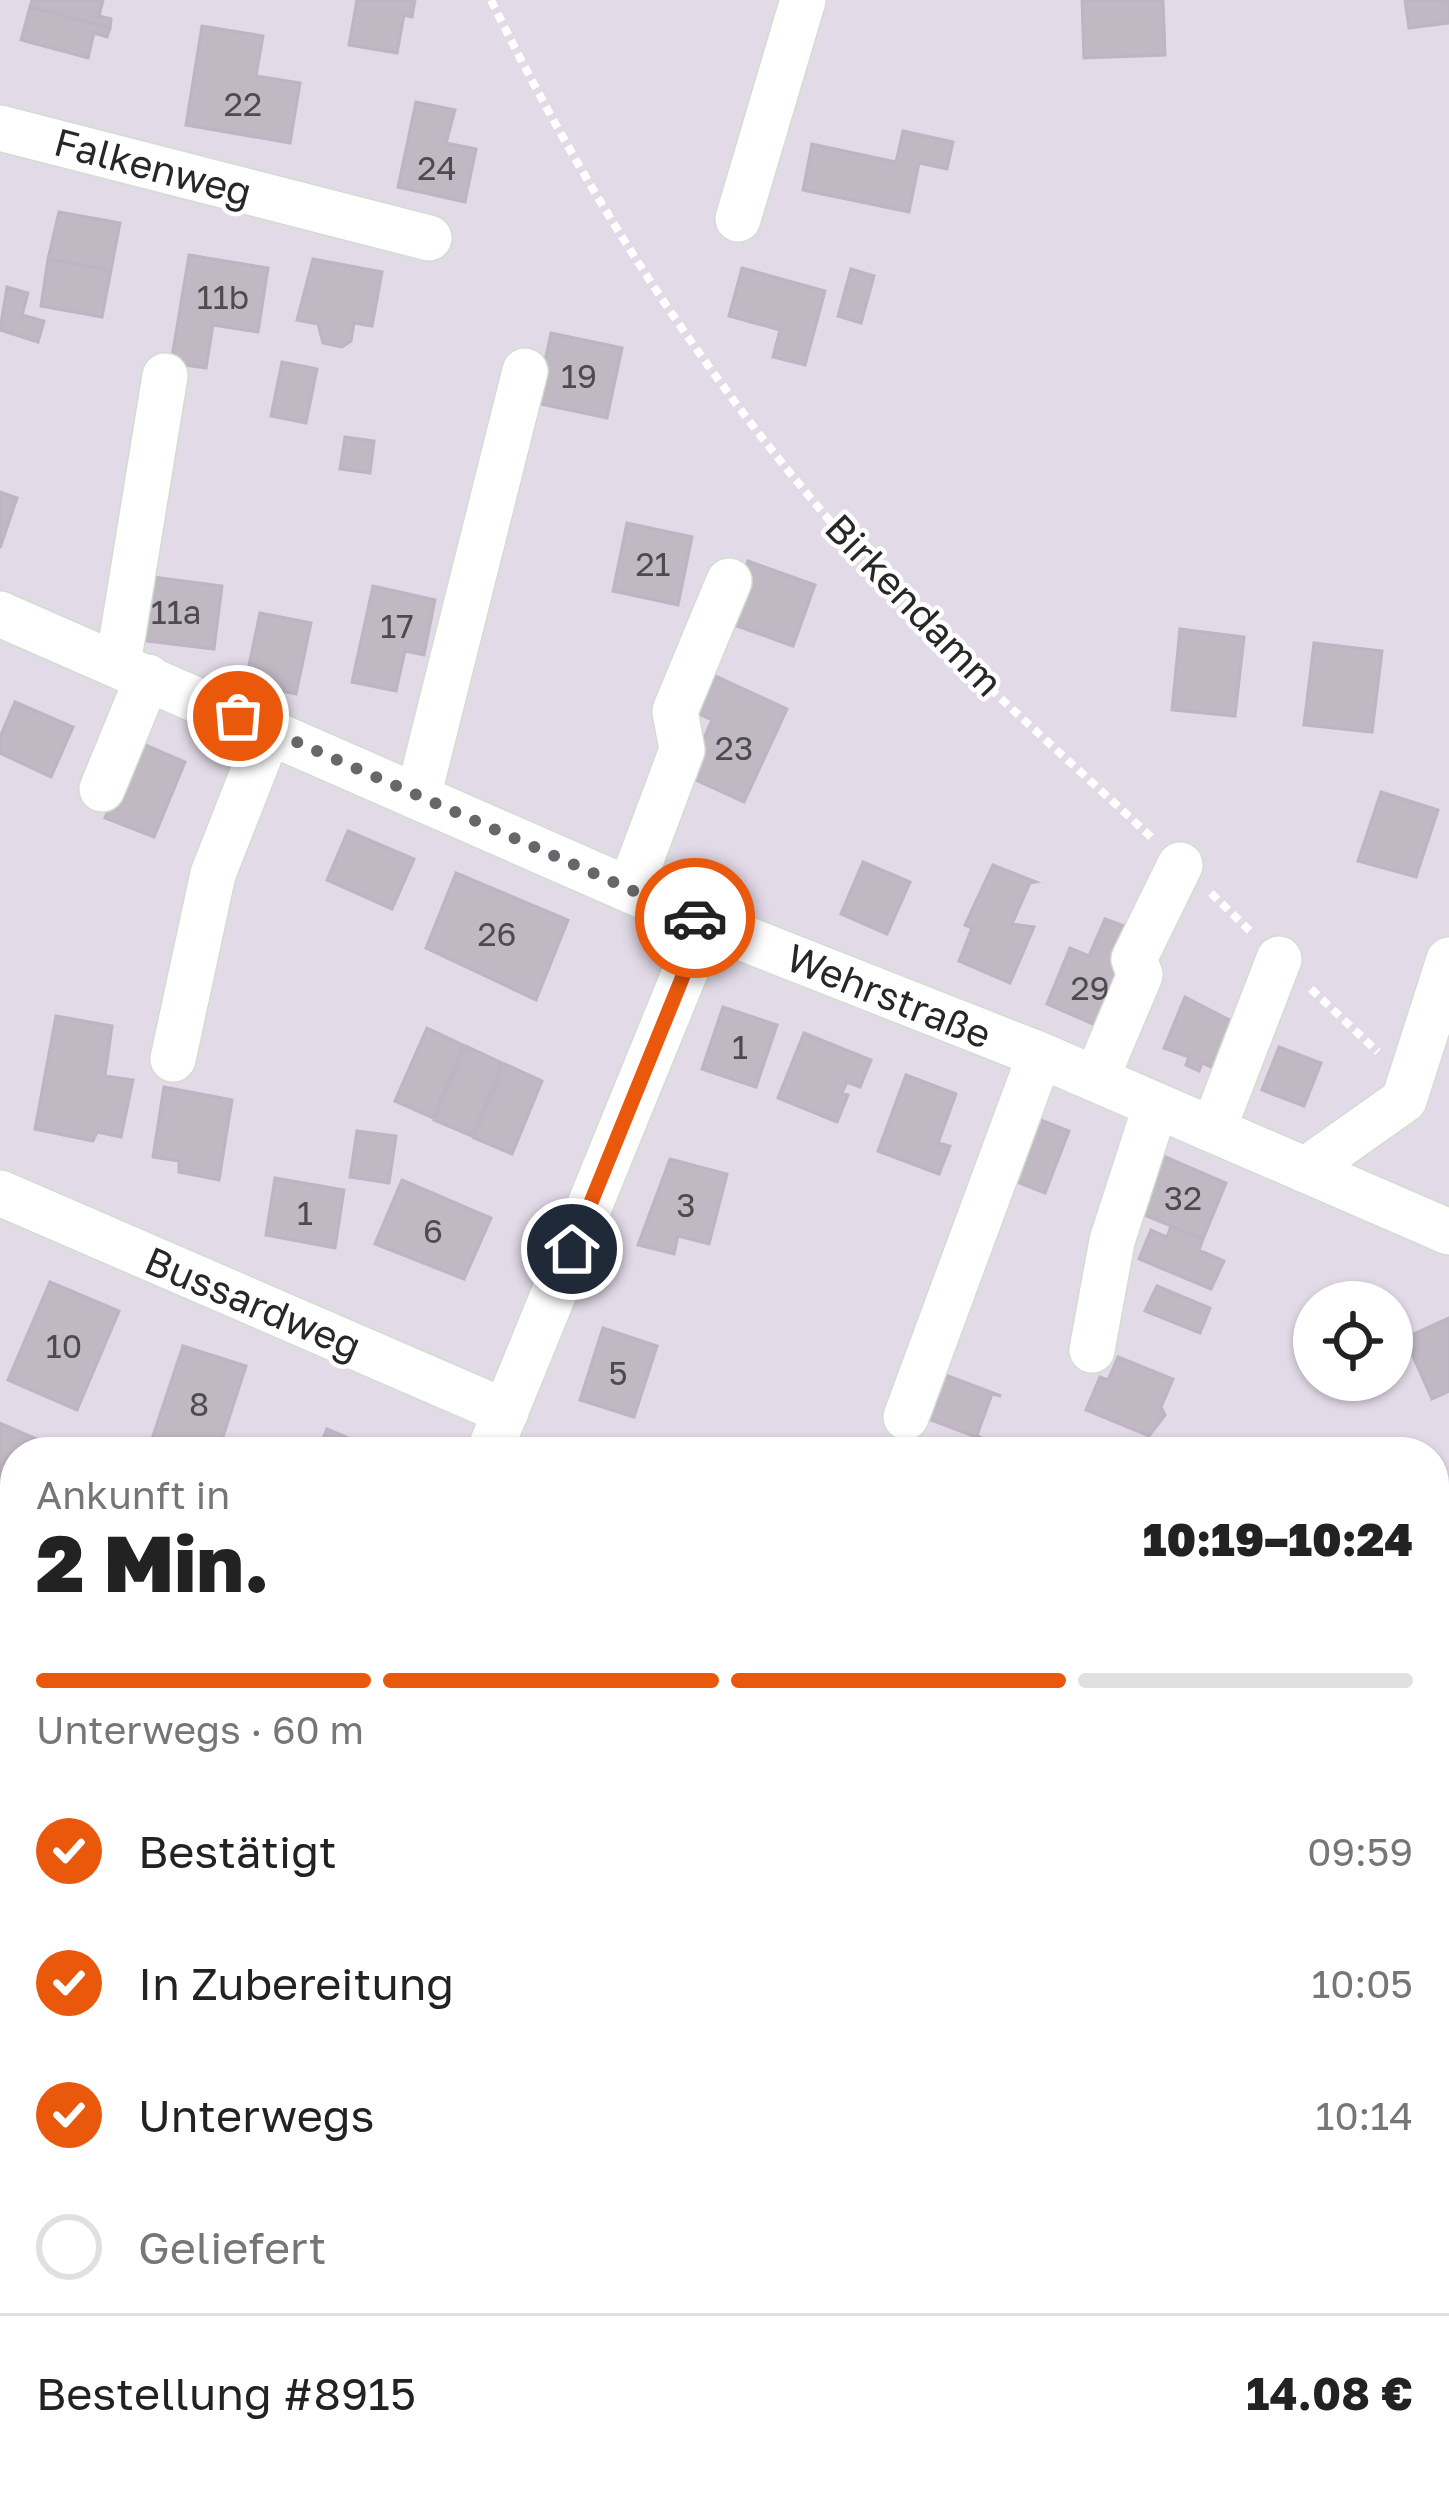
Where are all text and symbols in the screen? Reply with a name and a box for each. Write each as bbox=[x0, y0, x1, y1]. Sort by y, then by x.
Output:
house number: 22 bbox=[224, 84, 262, 123]
street label: Falkenweg bbox=[49, 118, 257, 215]
house number: 24 bbox=[417, 148, 457, 187]
house number: 11b bbox=[197, 277, 249, 316]
house number: 19 bbox=[561, 356, 597, 395]
street label: Birkendamm bbox=[816, 504, 1013, 705]
house number: 21 bbox=[635, 544, 671, 583]
house number: 11a bbox=[151, 592, 201, 631]
house number: 17 bbox=[380, 606, 414, 645]
pin bbox=[187, 665, 289, 767]
icon: bag bbox=[205, 683, 271, 749]
house number: 23 bbox=[715, 728, 753, 767]
courier bbox=[635, 858, 755, 978]
icon: car bbox=[662, 885, 728, 951]
house number: 26 bbox=[477, 914, 517, 953]
street label: Wehrstraße bbox=[780, 933, 998, 1058]
house number: 29 bbox=[1070, 968, 1110, 1007]
house number: 1 bbox=[732, 1027, 748, 1066]
house number: 32 bbox=[1164, 1178, 1202, 1217]
house number: 3 bbox=[676, 1185, 696, 1224]
house number: 1 bbox=[297, 1193, 313, 1232]
pin bbox=[521, 1198, 623, 1300]
house number: 6 bbox=[423, 1211, 443, 1250]
icon: home bbox=[539, 1216, 605, 1282]
street label: Bussardweg bbox=[138, 1236, 368, 1369]
map controls bbox=[1293, 1281, 1413, 1401]
button: locate bbox=[1293, 1281, 1413, 1401]
house number: 10 bbox=[46, 1326, 82, 1365]
house number: 5 bbox=[608, 1353, 628, 1392]
house number: 8 bbox=[189, 1384, 209, 1423]
text: Ankunft in bbox=[36, 1471, 230, 1518]
text: 10:19–10:24 bbox=[1143, 1512, 1413, 1566]
text: 2 Min. bbox=[36, 1516, 269, 1609]
text: Unterwegs · 60 m bbox=[36, 1706, 364, 1753]
icon: check bbox=[36, 1818, 102, 1884]
text: Bestätigt bbox=[138, 1824, 337, 1878]
text: 09:59 bbox=[1307, 1828, 1413, 1875]
icon: check bbox=[36, 1950, 102, 2016]
text: In Zubereitung bbox=[138, 1956, 454, 2010]
text: 10:05 bbox=[1311, 1960, 1413, 2007]
icon: check bbox=[36, 2082, 102, 2148]
text: Unterwegs bbox=[138, 2088, 374, 2142]
text: 10:14 bbox=[1315, 2092, 1413, 2139]
text: Geliefert bbox=[138, 2220, 326, 2274]
text: Bestellung #8915 bbox=[36, 2366, 416, 2420]
text: 14.08 € bbox=[1246, 2366, 1413, 2420]

